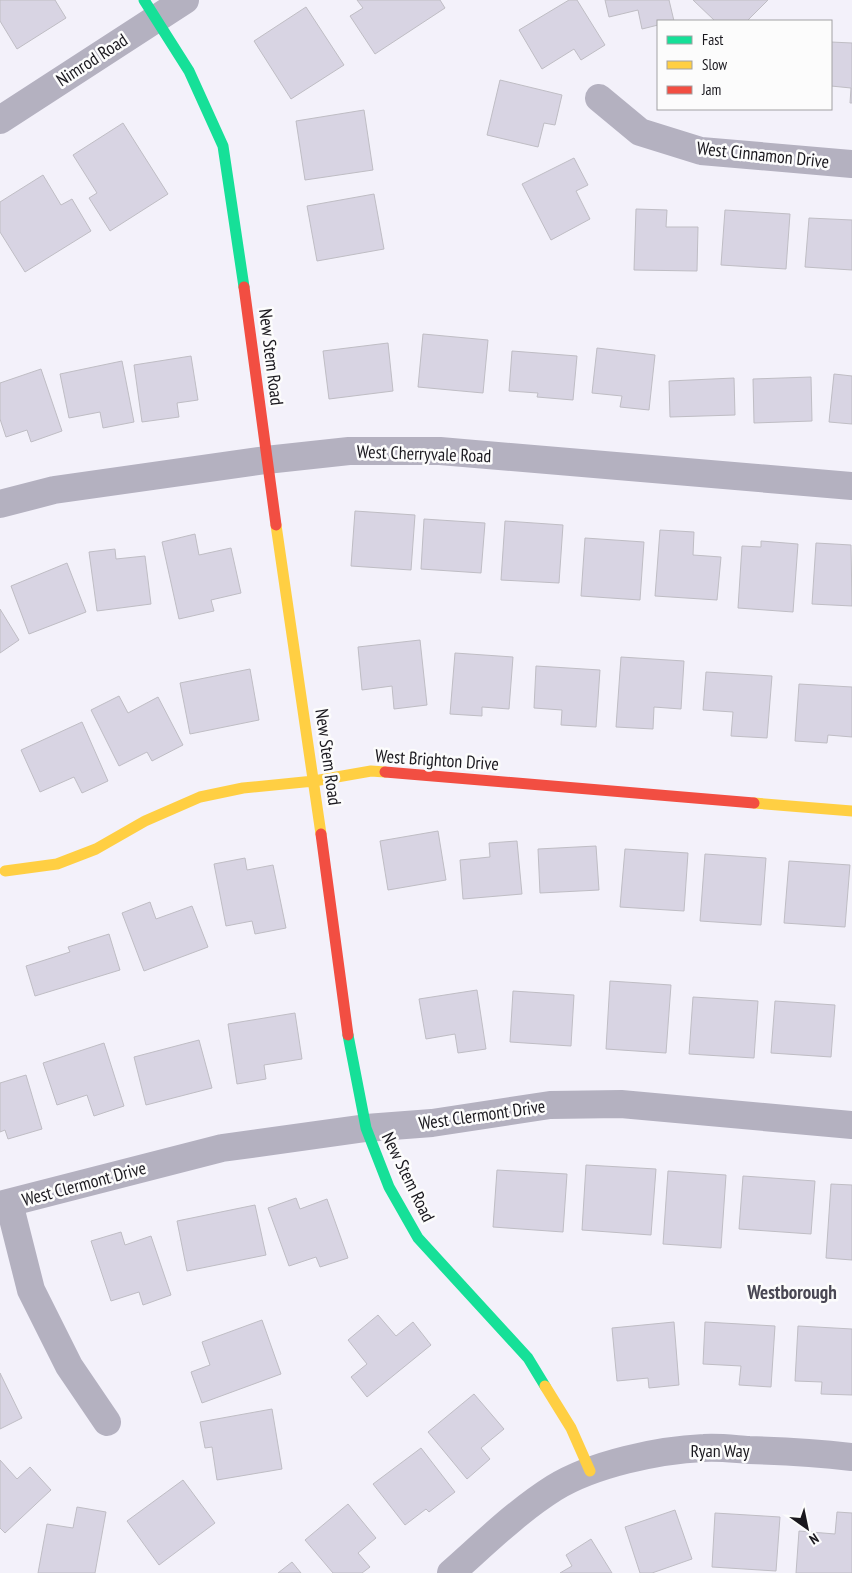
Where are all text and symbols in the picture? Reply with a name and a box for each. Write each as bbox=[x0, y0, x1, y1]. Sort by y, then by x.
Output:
legend bbox=[657, 20, 832, 110]
street label: Nimrod Road bbox=[52, 28, 132, 91]
text: Fast bbox=[702, 30, 723, 49]
text: Slow bbox=[702, 55, 727, 74]
text: Jam bbox=[701, 80, 721, 99]
street label: West Cinnamon Drive bbox=[696, 136, 830, 173]
street label: New Stem Road bbox=[254, 307, 289, 407]
street label: West Cherryvale Road bbox=[356, 440, 492, 467]
street label: New Stem Road bbox=[310, 707, 347, 807]
street label: West Brighton Drive bbox=[375, 744, 500, 775]
street label: West Clermont Drive bbox=[417, 1094, 547, 1135]
street label: New Stem Road bbox=[377, 1128, 440, 1226]
street label: West Clermont Drive bbox=[19, 1156, 148, 1211]
district label: Westborough bbox=[746, 1280, 837, 1304]
street label: Ryan Way bbox=[690, 1439, 750, 1462]
north arrow bbox=[782, 1503, 832, 1553]
text: N bbox=[806, 1529, 822, 1549]

